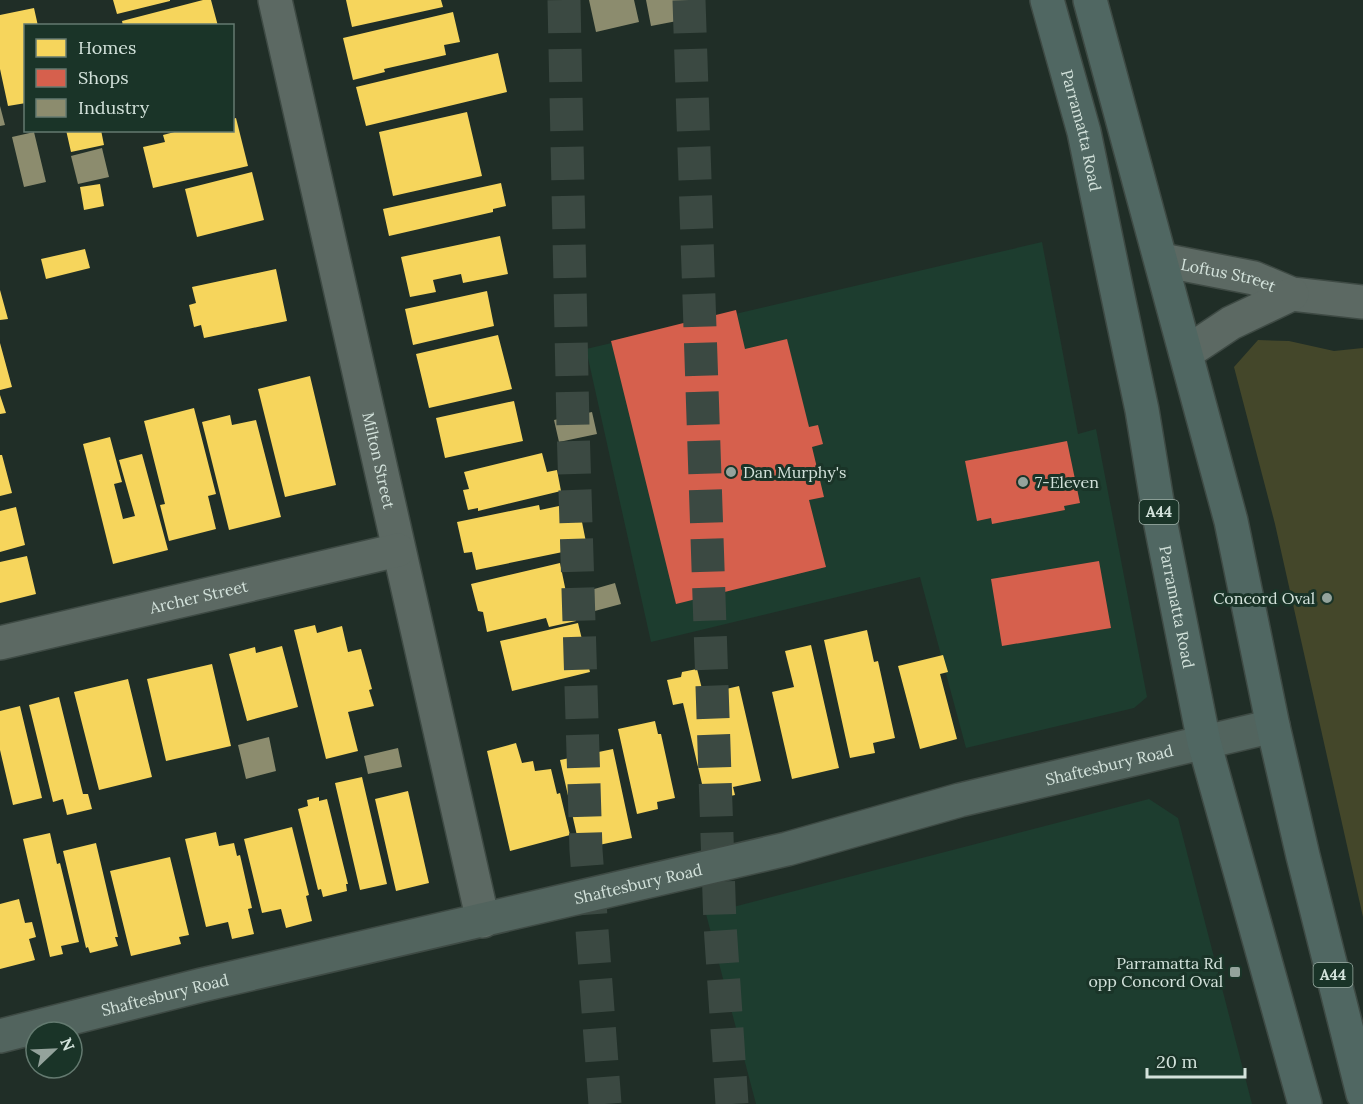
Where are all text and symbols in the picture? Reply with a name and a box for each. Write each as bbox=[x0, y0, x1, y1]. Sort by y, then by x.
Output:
legend bbox=[24, 24, 234, 132]
text: Homes bbox=[78, 36, 136, 59]
text: Shops bbox=[78, 66, 129, 89]
street label: Parramatta Road bbox=[1057, 67, 1106, 193]
text: Industry bbox=[78, 96, 150, 119]
street label: Loftus Street bbox=[1179, 254, 1280, 296]
street label: Milton Street bbox=[358, 410, 400, 511]
place label: Dan Murphy's bbox=[743, 462, 846, 482]
marker: Dan Murphy's bbox=[724, 465, 738, 479]
place label: 7-Eleven bbox=[1035, 472, 1099, 492]
marker: 7-Eleven bbox=[1016, 475, 1030, 489]
road number: A44 bbox=[1140, 500, 1178, 524]
street label: Parramatta Road bbox=[1155, 544, 1199, 670]
street label: Archer Street bbox=[147, 575, 250, 618]
place label: Concord Oval bbox=[1213, 588, 1315, 608]
marker: Concord Oval bbox=[1320, 591, 1334, 605]
street label: Shaftesbury Road bbox=[1043, 740, 1175, 790]
street label: Shaftesbury Road bbox=[572, 859, 704, 908]
place label: Parramatta Rd opp Concord Oval bbox=[1088, 953, 1223, 991]
road number: A44 bbox=[1314, 963, 1352, 987]
marker: Parramatta Rd opp Concord Oval bbox=[1228, 965, 1242, 979]
street label: Shaftesbury Road bbox=[99, 969, 231, 1020]
north arrow bbox=[24, 1020, 84, 1080]
text: N bbox=[56, 1035, 79, 1054]
scale bar bbox=[1147, 1041, 1244, 1079]
text: 20 m bbox=[1156, 1050, 1198, 1073]

